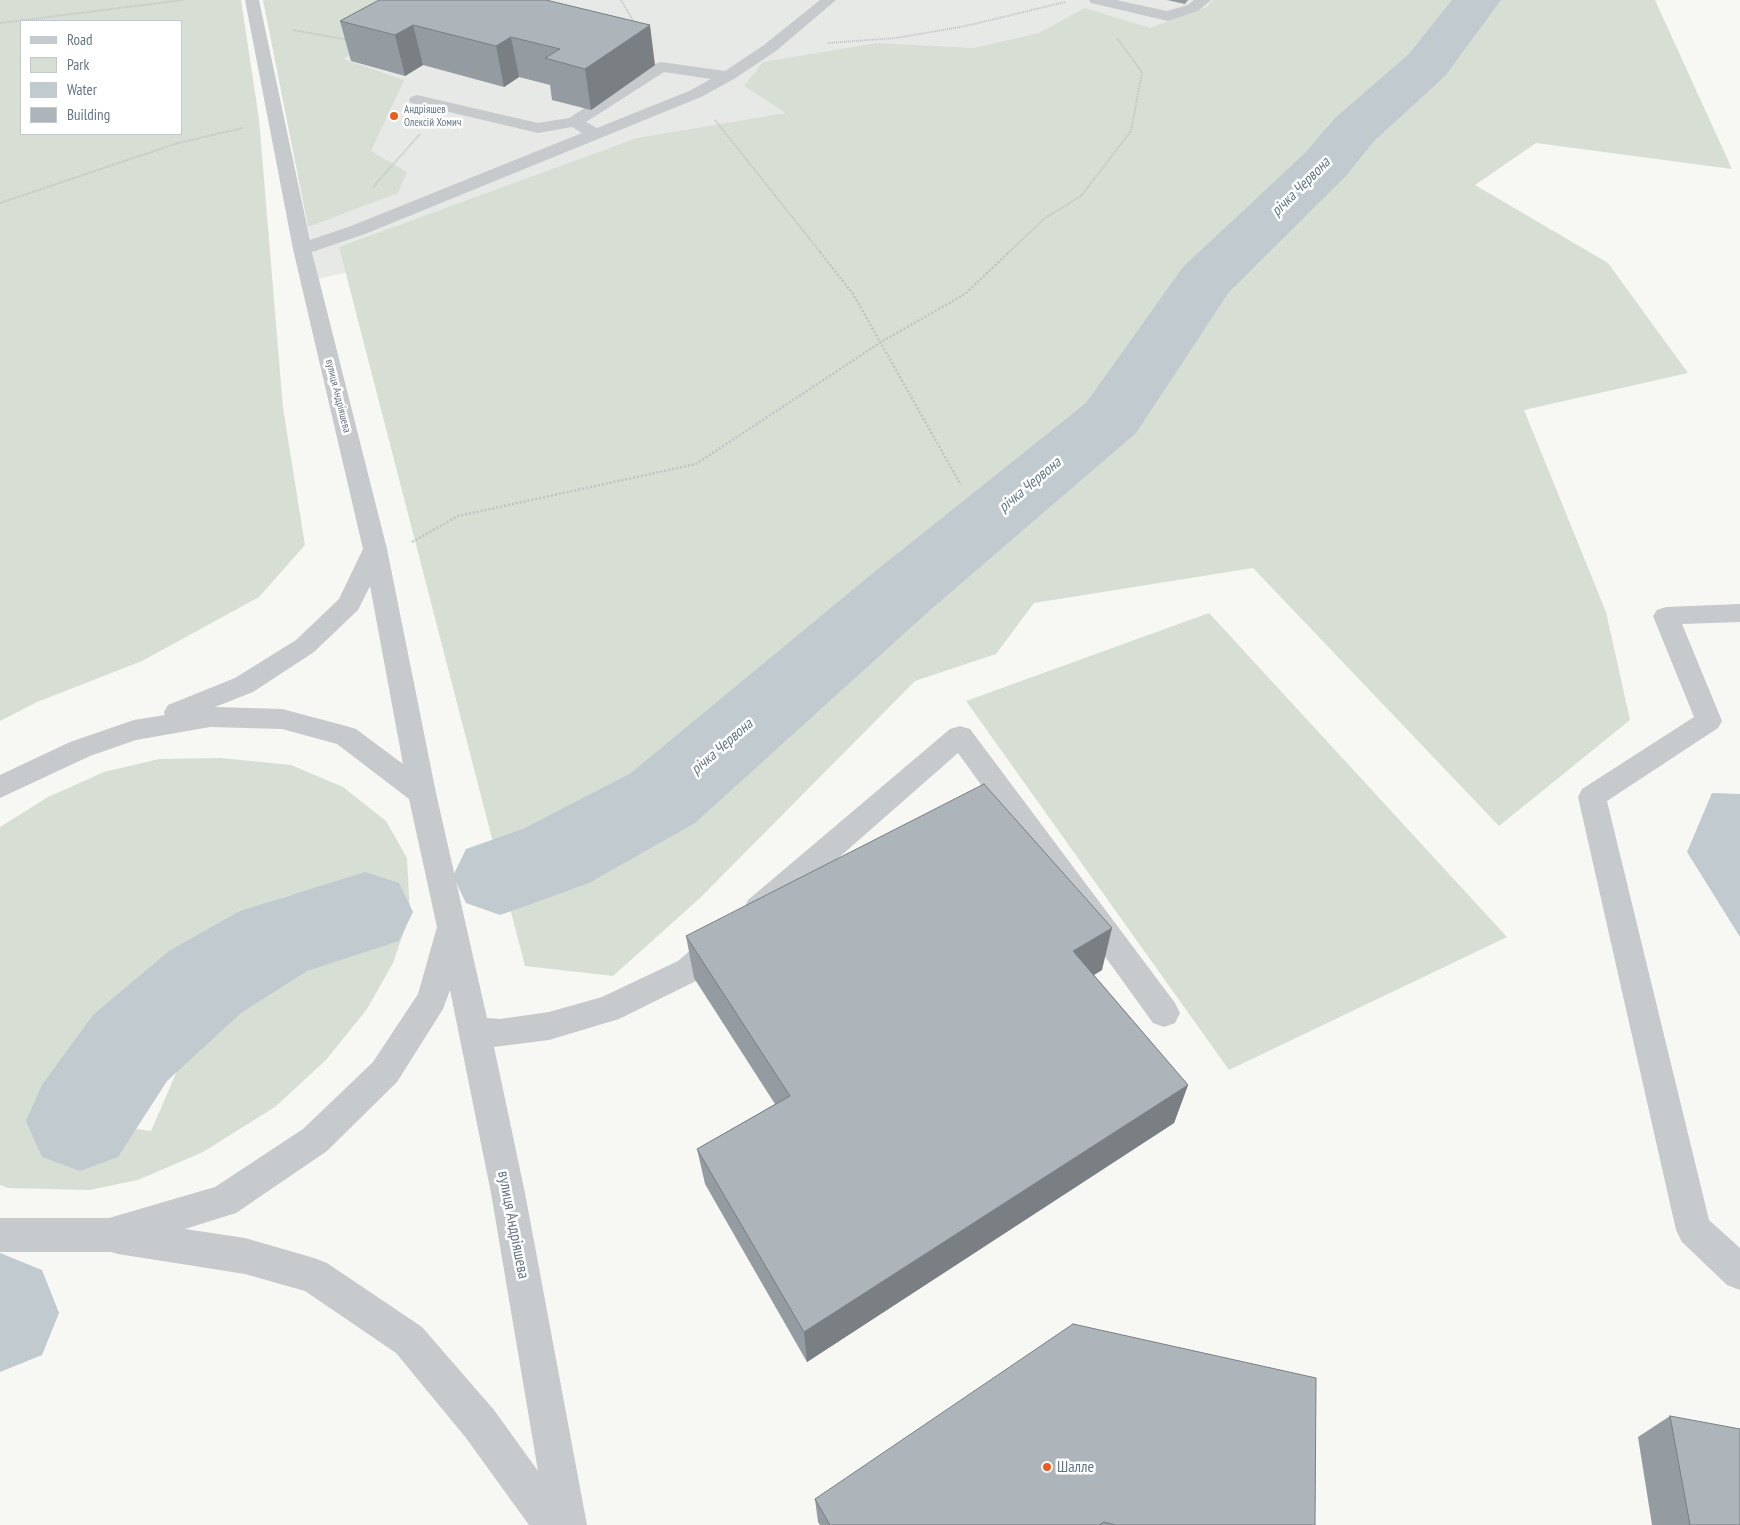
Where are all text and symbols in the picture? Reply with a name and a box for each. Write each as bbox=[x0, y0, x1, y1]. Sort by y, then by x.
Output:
legend bbox=[20, 20, 182, 135]
text: Road bbox=[67, 30, 93, 49]
text: Park bbox=[67, 55, 89, 74]
text: Water bbox=[67, 80, 97, 99]
place label: Андріяшев Олексій Хомич bbox=[404, 103, 461, 129]
text: Building bbox=[67, 105, 110, 124]
marker: Андріяшев Олексій Хомич bbox=[388, 110, 400, 122]
water label: річка Червона bbox=[1268, 154, 1334, 220]
street label: вулиця Андріяшева bbox=[322, 358, 354, 434]
water label: річка Червона bbox=[995, 454, 1065, 516]
water label: річка Червона bbox=[688, 715, 756, 779]
street label: вулиця Андріяшева bbox=[493, 1169, 533, 1281]
place label: Шалле bbox=[1057, 1457, 1094, 1477]
marker: Шалле bbox=[1041, 1461, 1053, 1473]

